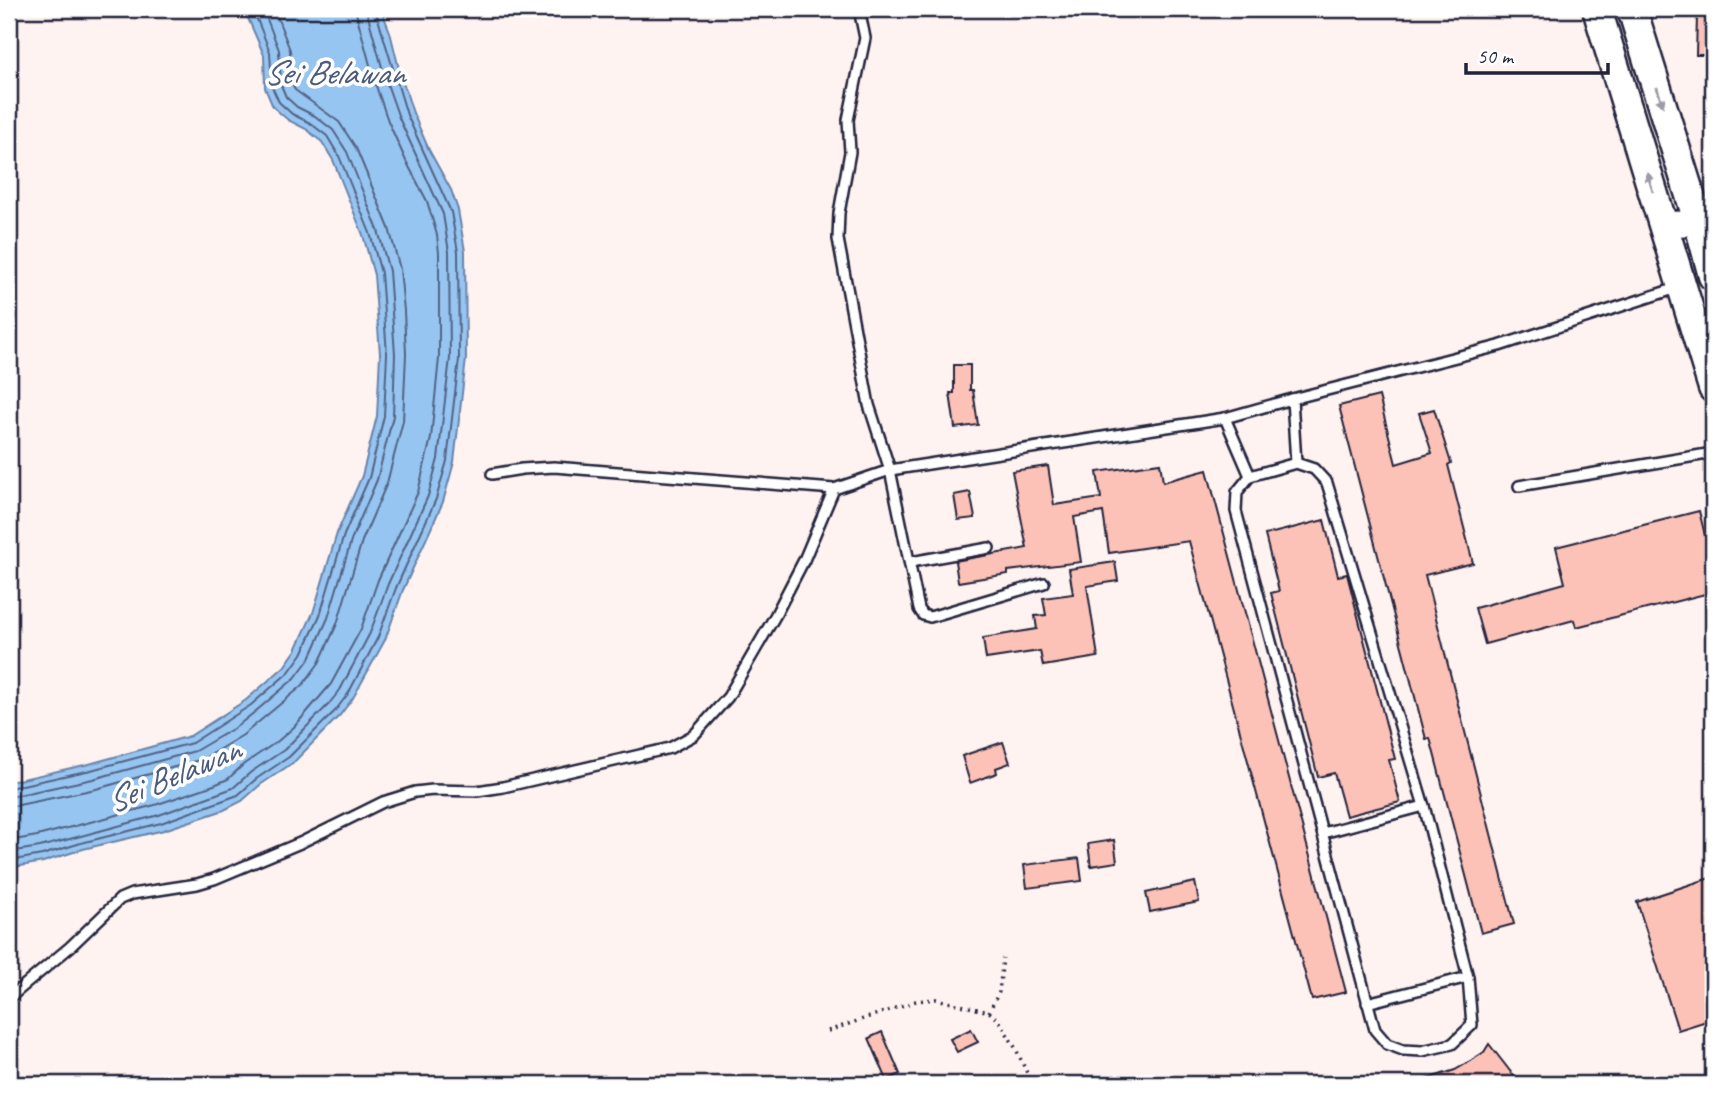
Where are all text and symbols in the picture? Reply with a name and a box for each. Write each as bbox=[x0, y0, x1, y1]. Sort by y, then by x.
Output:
scale bar bbox=[1466, 32, 1608, 76]
text: 50 m bbox=[1477, 43, 1515, 69]
water label: Sei Belawan bbox=[263, 50, 408, 95]
one-way arrow bbox=[1655, 87, 1666, 108]
one-way arrow bbox=[1644, 171, 1655, 192]
water label: Sei Belawan bbox=[99, 725, 250, 823]

